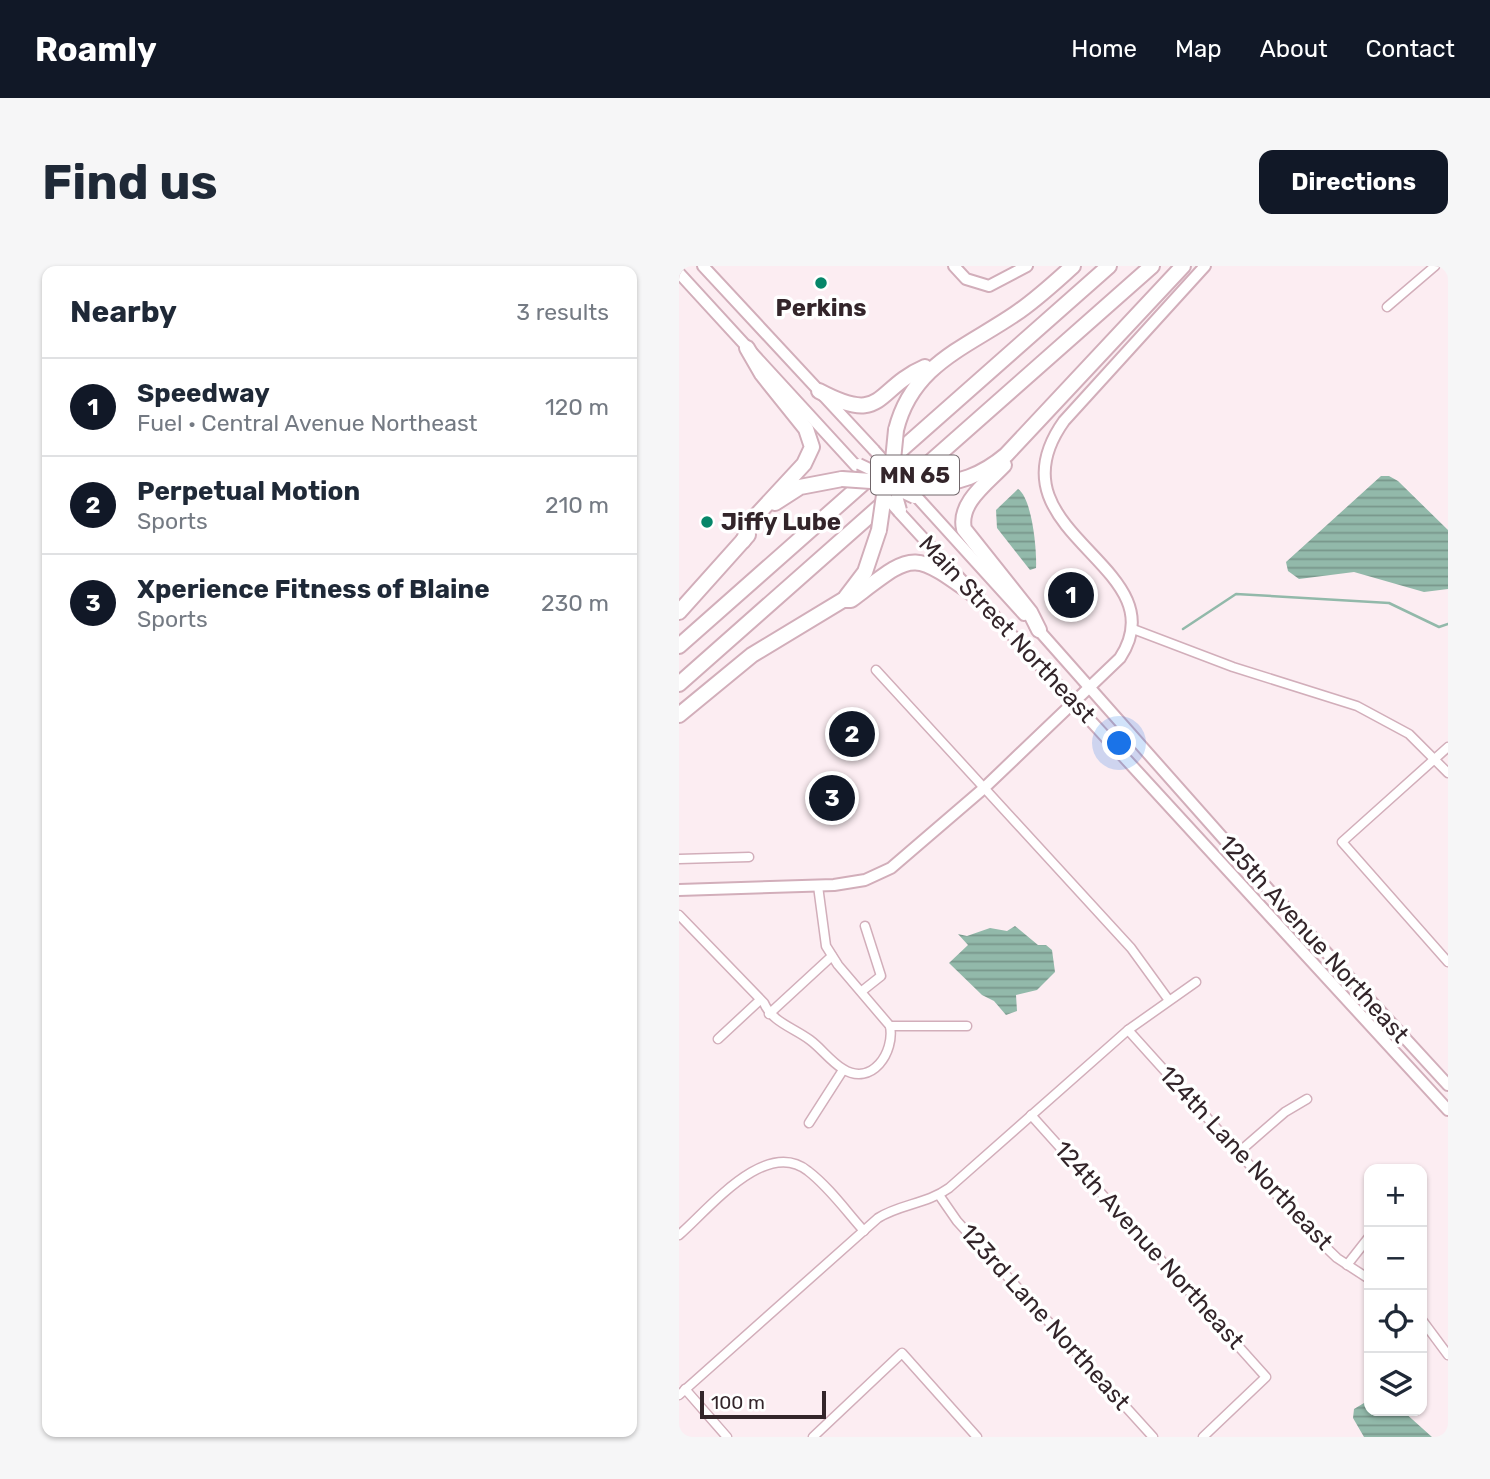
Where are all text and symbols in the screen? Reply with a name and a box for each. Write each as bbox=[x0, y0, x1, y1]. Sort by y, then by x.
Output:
text: Roamly bbox=[35, 30, 157, 69]
text: Home bbox=[1071, 35, 1137, 63]
text: Map bbox=[1175, 35, 1222, 63]
text: About bbox=[1260, 35, 1328, 63]
text: Contact bbox=[1366, 35, 1455, 63]
button: Directions bbox=[1259, 150, 1448, 214]
text: Find us bbox=[42, 153, 218, 211]
marker: Perkins bbox=[813, 275, 829, 291]
text: Nearby bbox=[70, 294, 177, 330]
place label: Perkins bbox=[776, 294, 866, 322]
text: 3 results bbox=[516, 298, 609, 326]
text: Speedway bbox=[137, 378, 270, 409]
text: 1 bbox=[87, 393, 99, 421]
text: 120 m bbox=[545, 393, 609, 421]
text: Fuel · Central Avenue Northeast bbox=[137, 409, 478, 437]
road number: MN 65 bbox=[871, 456, 959, 495]
text: Perpetual Motion bbox=[137, 476, 360, 507]
text: 2 bbox=[86, 491, 100, 519]
text: 210 m bbox=[545, 491, 609, 519]
text: Sports bbox=[137, 507, 208, 535]
place label: Jiffy Lube bbox=[721, 508, 841, 536]
marker: Jiffy Lube bbox=[699, 514, 715, 530]
street label: Main Street Northeast bbox=[913, 530, 1101, 728]
pin: 1 bbox=[1048, 569, 1094, 621]
text: Xperience Fitness of Blaine bbox=[137, 574, 490, 605]
text: 3 bbox=[85, 589, 101, 617]
text: 230 m bbox=[541, 589, 609, 617]
text: Sports bbox=[137, 605, 208, 633]
pin: 2 bbox=[829, 708, 875, 760]
your location bbox=[1102, 726, 1136, 760]
pin: 3 bbox=[809, 772, 855, 824]
street label: 125th Avenue Northeast bbox=[1213, 829, 1415, 1049]
street label: 124th Lane Northeast bbox=[1153, 1060, 1339, 1256]
street label: 124th Avenue Northeast bbox=[1048, 1135, 1250, 1355]
map controls bbox=[1364, 1164, 1427, 1416]
button: + bbox=[1364, 1164, 1427, 1227]
street label: 123rd Lane Northeast bbox=[954, 1218, 1136, 1416]
button: − bbox=[1364, 1227, 1427, 1290]
button: locate bbox=[1364, 1290, 1427, 1353]
button: layers bbox=[1364, 1353, 1427, 1416]
scale bar bbox=[700, 1388, 826, 1420]
text: 100 m bbox=[711, 1391, 765, 1414]

